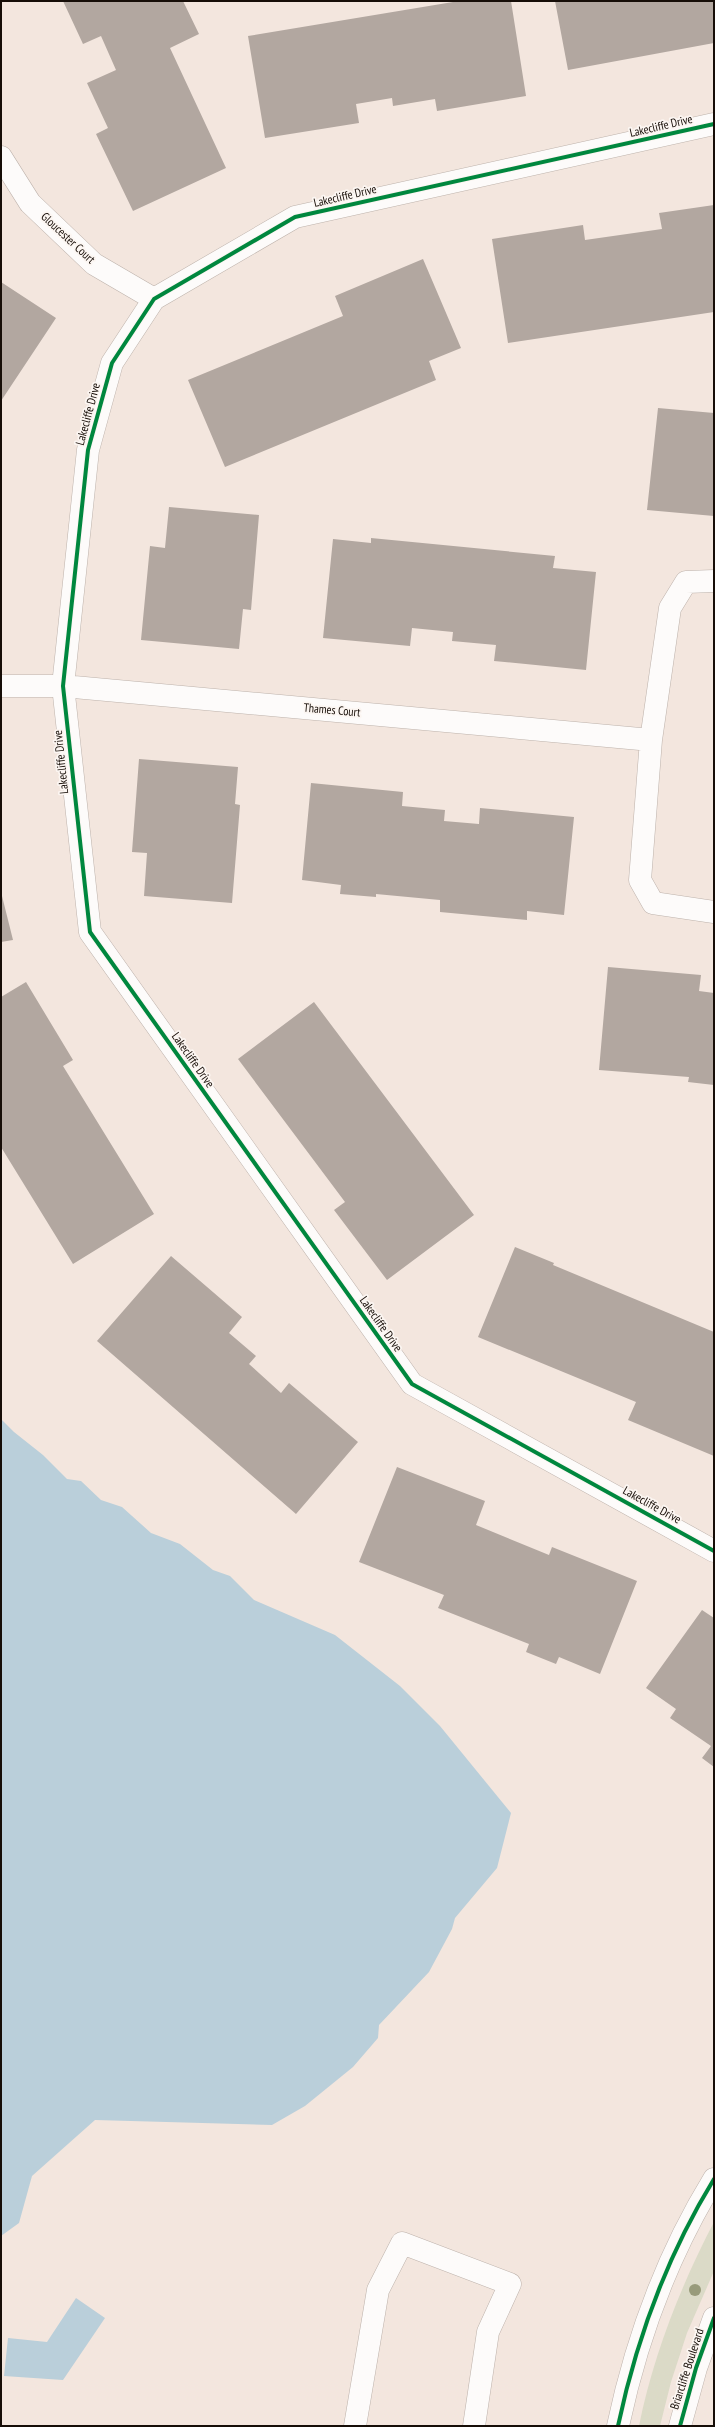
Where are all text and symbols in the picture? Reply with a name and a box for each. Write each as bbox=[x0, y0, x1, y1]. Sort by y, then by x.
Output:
street label: Lakecliffe Drive bbox=[628, 111, 694, 140]
street label: Lakecliffe Drive bbox=[312, 181, 378, 210]
street label: Gloucester Court bbox=[38, 209, 99, 267]
street label: Lakecliffe Drive bbox=[72, 381, 103, 447]
street label: Thames Court bbox=[303, 700, 362, 720]
street label: Lakecliffe Drive bbox=[50, 729, 71, 795]
street label: Lakecliffe Drive bbox=[169, 1029, 218, 1090]
street label: Lakecliffe Drive bbox=[357, 1293, 406, 1354]
street label: Lakecliffe Drive bbox=[621, 1482, 684, 1527]
street label: Briarcliffe Boulevard bbox=[666, 2326, 707, 2411]

